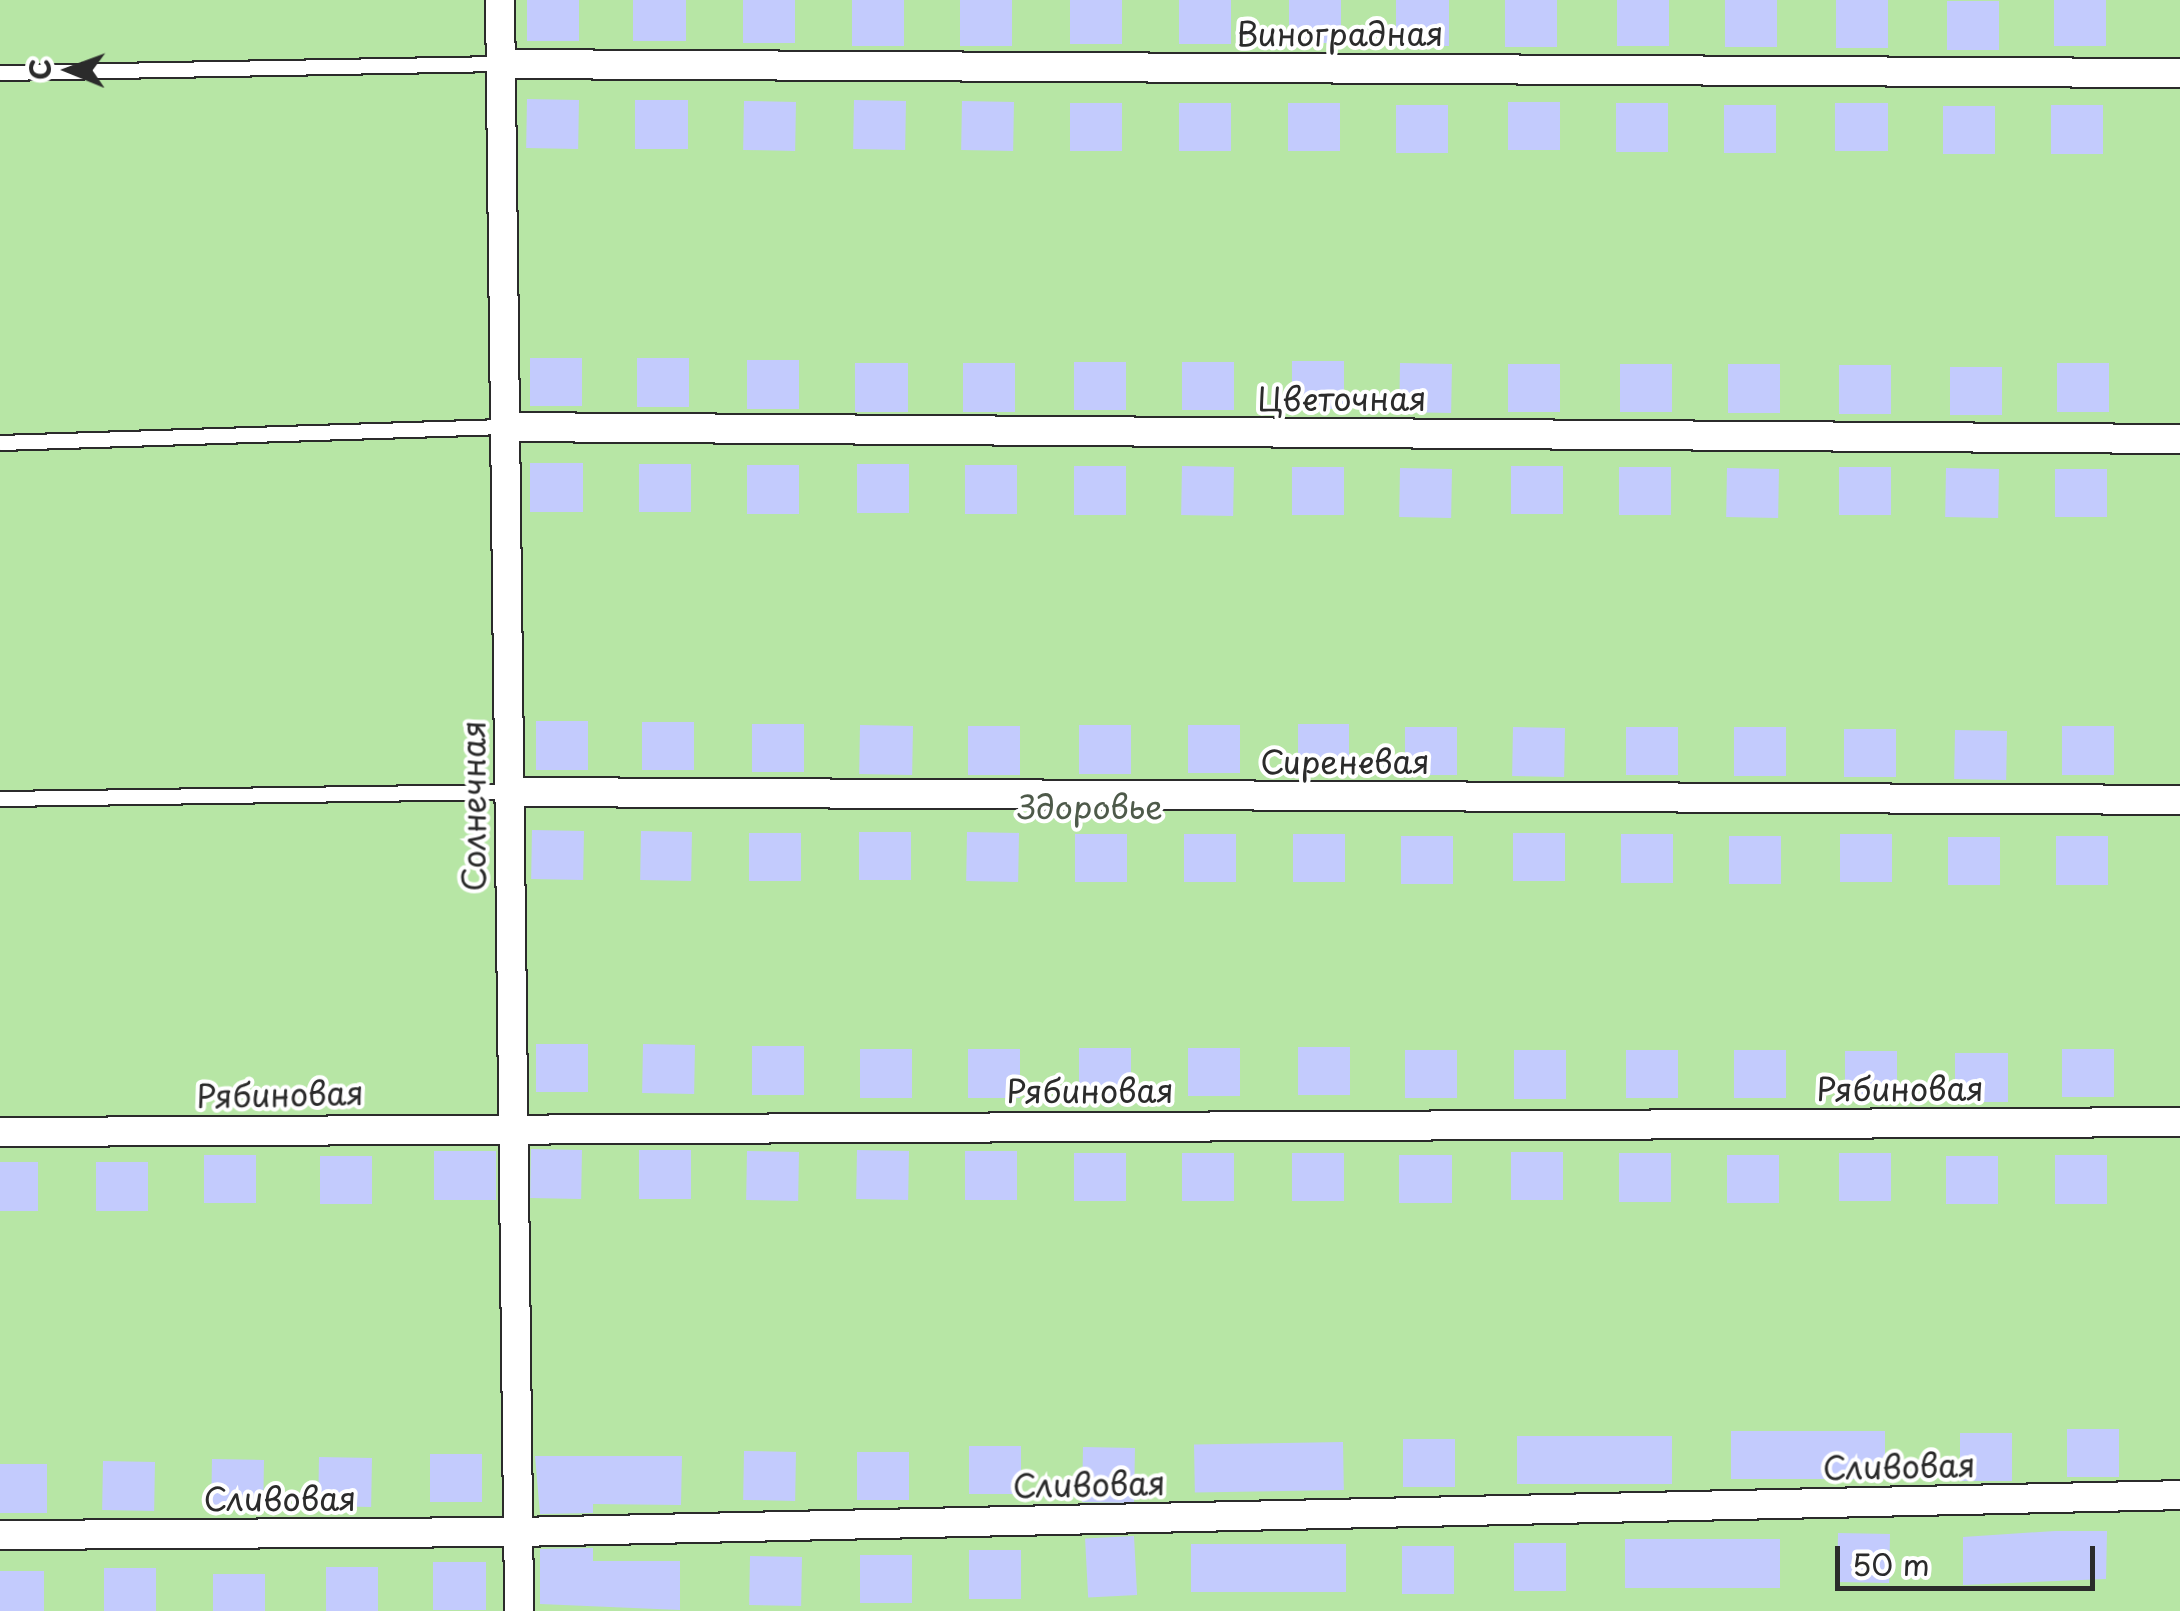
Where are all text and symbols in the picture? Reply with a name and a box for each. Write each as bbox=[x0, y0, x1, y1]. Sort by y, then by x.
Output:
street label: Виноградная bbox=[1236, 14, 1444, 52]
north arrow bbox=[20, 20, 120, 120]
text: С bbox=[18, 59, 61, 80]
street label: Цветочная bbox=[1257, 379, 1427, 417]
street label: Солнечная bbox=[454, 720, 492, 892]
street label: Сиреневая bbox=[1260, 742, 1430, 780]
park label: Здоровье bbox=[1017, 787, 1163, 825]
street label: Рябиновая bbox=[1816, 1069, 1984, 1107]
street label: Рябиновая bbox=[1006, 1071, 1174, 1109]
street label: Рябиновая bbox=[196, 1073, 364, 1115]
street label: Сливовая bbox=[1822, 1445, 1976, 1487]
street label: Сливовая bbox=[1012, 1463, 1166, 1505]
street label: Сливовая bbox=[204, 1479, 356, 1517]
scale bar bbox=[1840, 1526, 2100, 1588]
text: 50 m bbox=[1852, 1541, 1930, 1586]

